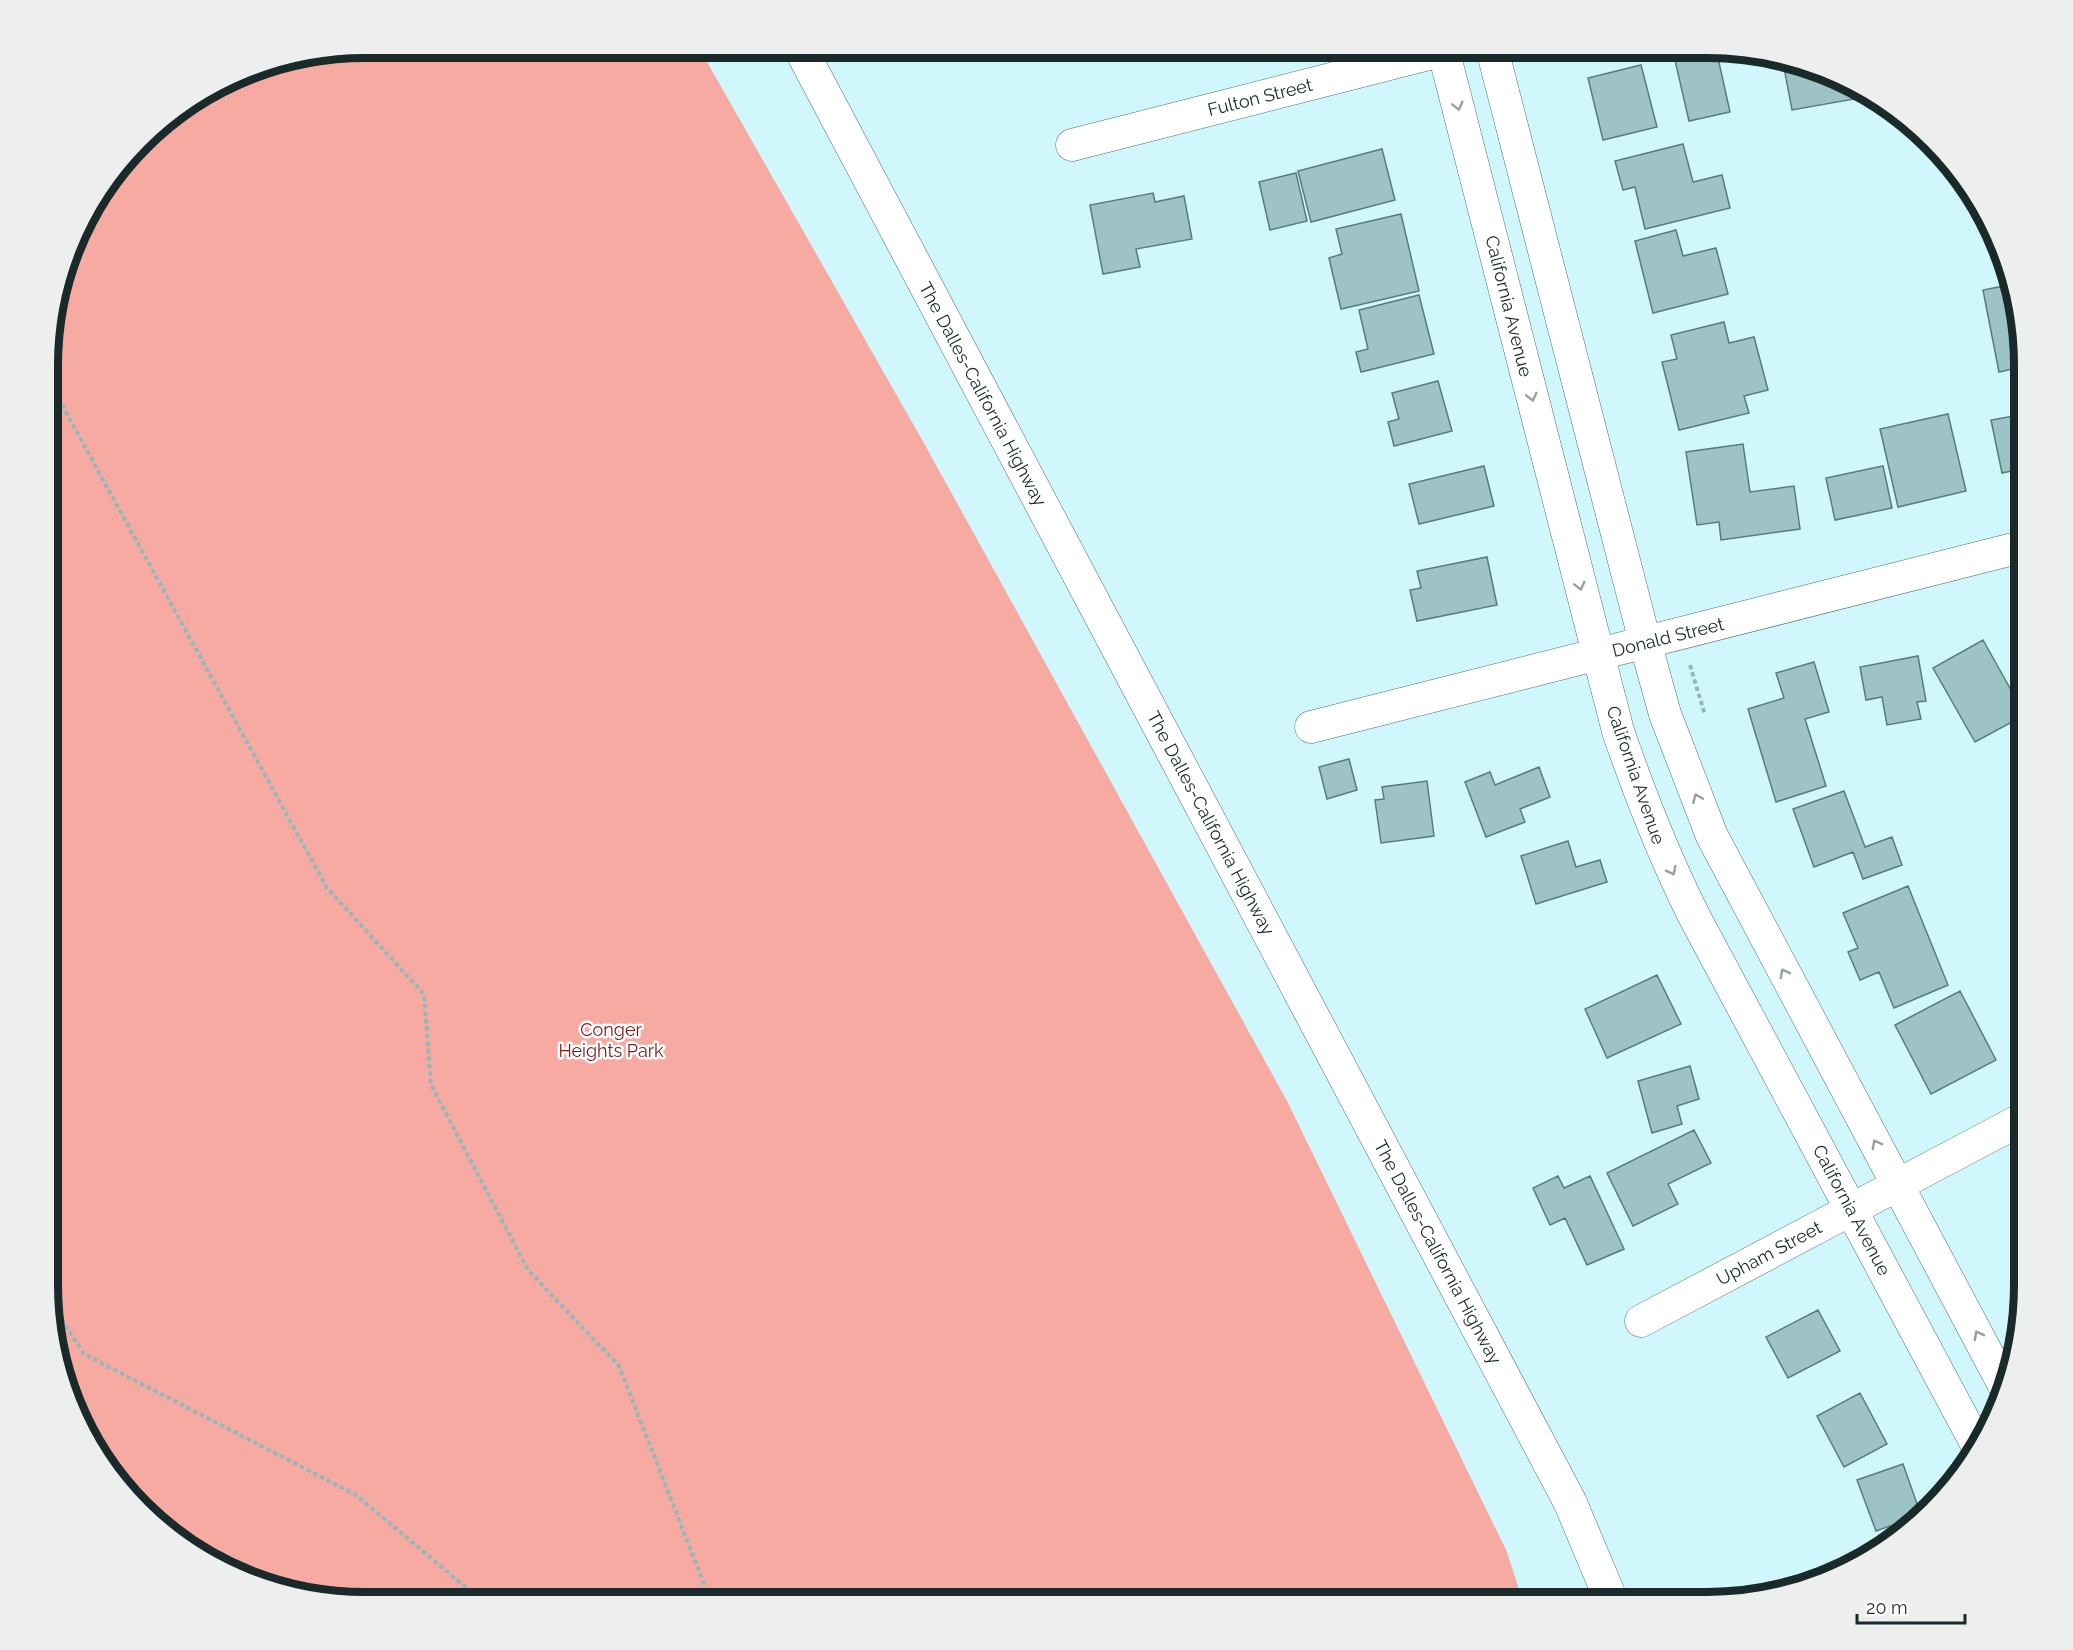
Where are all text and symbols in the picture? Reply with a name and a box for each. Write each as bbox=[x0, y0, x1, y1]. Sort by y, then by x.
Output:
street label: Fulton Street bbox=[1205, 74, 1315, 120]
one-way arrow bbox=[1450, 101, 1463, 111]
street label: California Avenue bbox=[1481, 233, 1537, 379]
street label: The Dalles-California Highway bbox=[915, 278, 1051, 510]
one-way arrow bbox=[1525, 391, 1537, 402]
one-way arrow bbox=[1573, 581, 1586, 591]
street label: Donald Street bbox=[1610, 613, 1726, 661]
street label: California Avenue bbox=[1602, 703, 1670, 847]
street label: The Dalles-California Highway bbox=[1143, 707, 1279, 939]
one-way arrow bbox=[1692, 794, 1704, 805]
one-way arrow bbox=[1664, 865, 1676, 876]
one-way arrow bbox=[1780, 969, 1791, 979]
park label: Conger Heights Park bbox=[558, 1019, 664, 1061]
street label: The Dalles-California Highway bbox=[1370, 1136, 1506, 1368]
one-way arrow bbox=[1872, 1140, 1883, 1151]
street label: California Avenue bbox=[1809, 1141, 1896, 1279]
street label: Upham Street bbox=[1713, 1217, 1825, 1289]
one-way arrow bbox=[1974, 1331, 1985, 1341]
scale bar bbox=[1857, 1587, 1965, 1625]
text: 20 m bbox=[1866, 1597, 1908, 1618]

